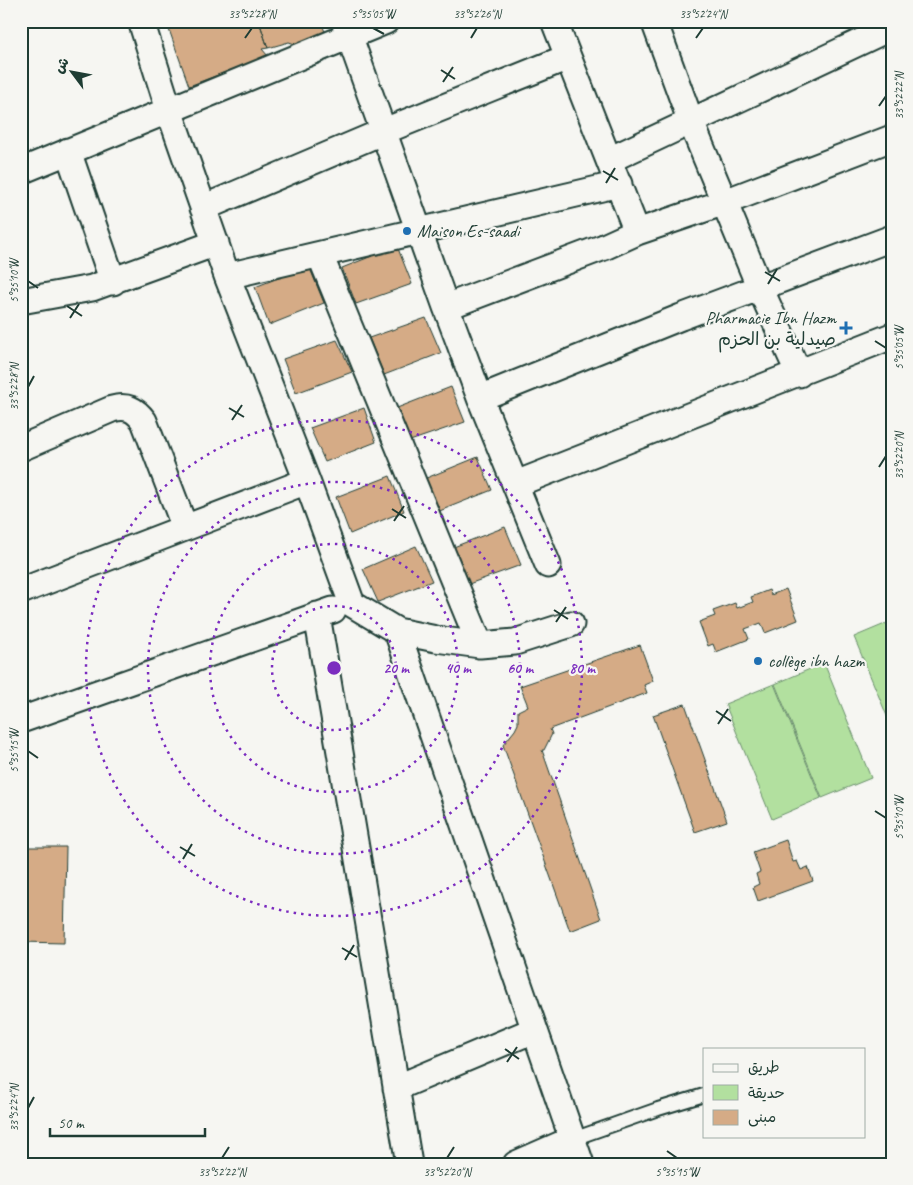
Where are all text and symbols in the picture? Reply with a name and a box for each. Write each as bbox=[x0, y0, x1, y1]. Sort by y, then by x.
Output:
text: 33°52'28"N bbox=[228, 6, 277, 22]
text: 5°35'05"W bbox=[351, 6, 397, 22]
text: 33°52'26"N bbox=[453, 6, 502, 22]
text: 33°52'24"N bbox=[679, 6, 728, 22]
north arrow bbox=[48, 48, 98, 98]
text: ش bbox=[50, 54, 73, 76]
text: 33°52'22"N bbox=[891, 71, 907, 120]
place label: Maison Es-saadi bbox=[417, 220, 522, 242]
marker: Maison Es-saadi bbox=[401, 225, 413, 237]
text: 5°35'10"W bbox=[6, 257, 22, 303]
place label: Pharmacie Ibn Hazm صيدلية بن الحزم bbox=[705, 307, 837, 353]
marker: Pharmacie Ibn Hazm صيدلية بن الحزم bbox=[840, 322, 852, 334]
text: 5°35'05"W bbox=[891, 324, 907, 370]
text: 33°52'28"N bbox=[6, 362, 22, 411]
text: 33°52'20"N bbox=[891, 431, 907, 480]
place label: collège ibn hazm bbox=[768, 650, 865, 672]
marker: collège ibn hazm bbox=[752, 655, 764, 667]
centre of rings bbox=[325, 659, 343, 677]
text: 20 m bbox=[383, 659, 410, 678]
text: 40 m bbox=[445, 659, 472, 678]
text: 60 m bbox=[507, 659, 534, 678]
text: 80 m bbox=[569, 659, 596, 678]
text: 5°35'15"W bbox=[6, 727, 22, 773]
text: 5°35'10"W bbox=[891, 794, 907, 840]
legend bbox=[703, 1048, 866, 1138]
text: طريق bbox=[748, 1058, 780, 1077]
text: 33°52'24"N bbox=[6, 1083, 22, 1132]
text: حديقة bbox=[748, 1084, 785, 1103]
scale bar bbox=[50, 1105, 205, 1137]
text: مبنى bbox=[748, 1108, 776, 1127]
text: 50 m bbox=[58, 1114, 85, 1133]
text: 33°52'22"N bbox=[198, 1164, 247, 1180]
text: 33°52'20"N bbox=[423, 1164, 472, 1180]
text: 5°35'15"W bbox=[655, 1164, 701, 1180]

